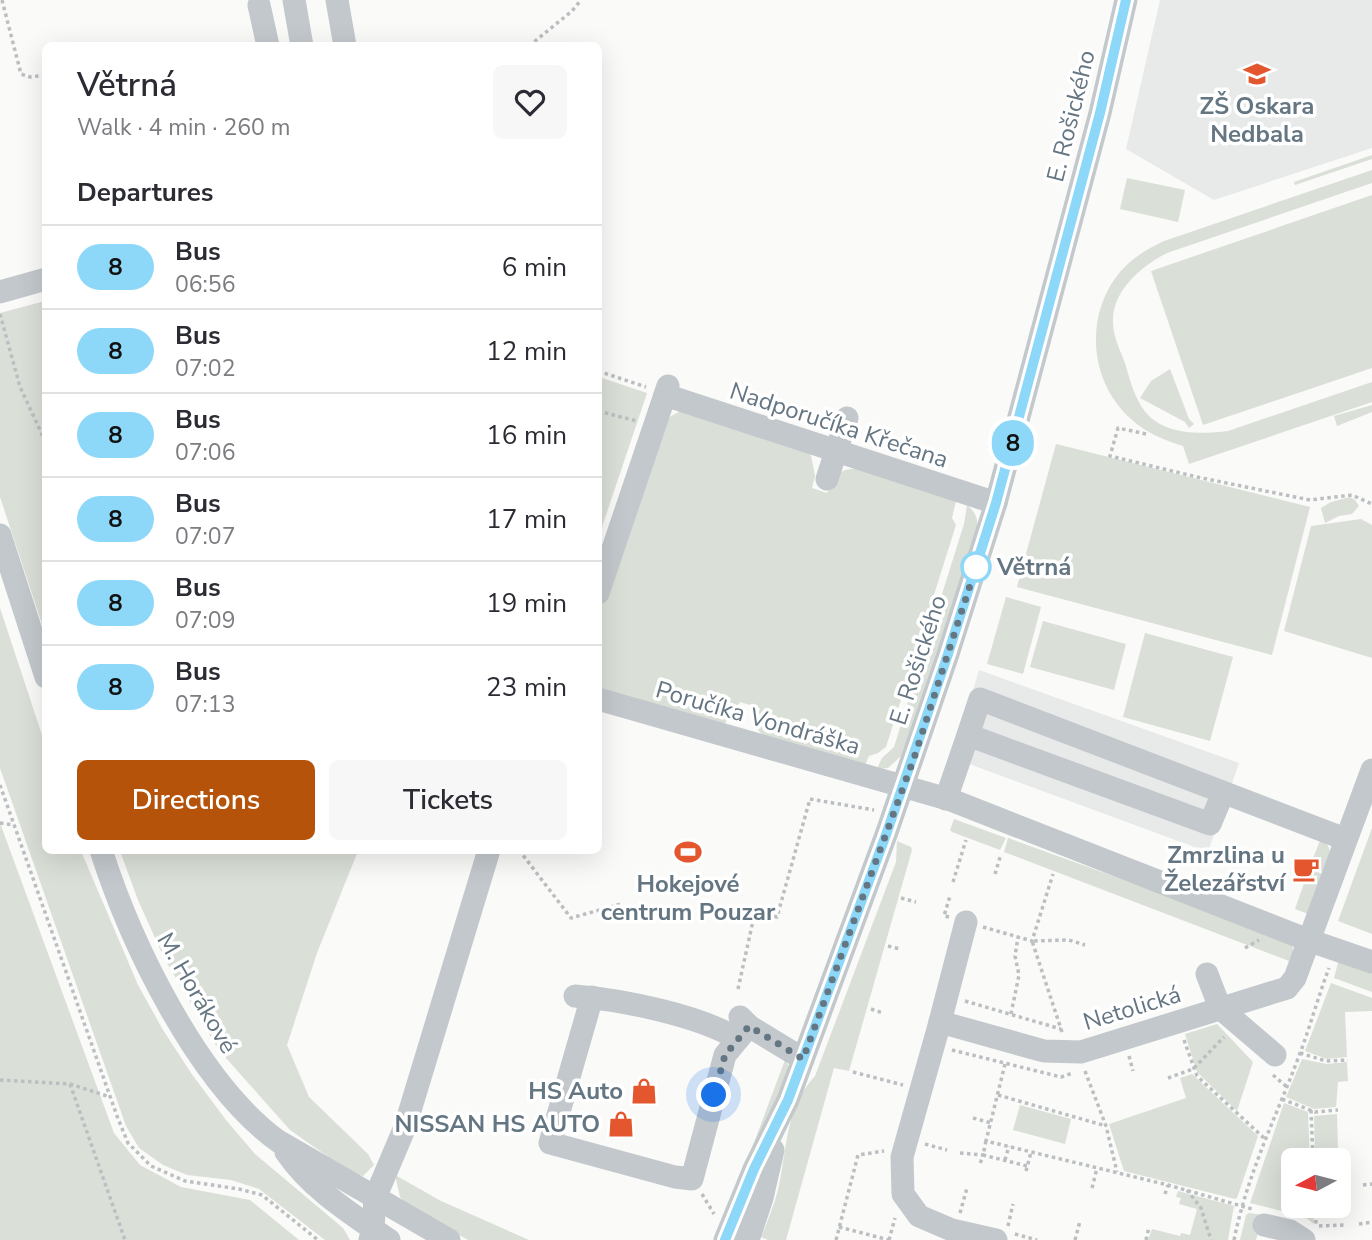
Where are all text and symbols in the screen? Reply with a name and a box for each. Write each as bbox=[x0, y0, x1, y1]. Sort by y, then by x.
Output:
street label: E. Rošického bbox=[1039, 47, 1103, 185]
school or university icon: ZŠ Oskara Nedbala bbox=[1242, 59, 1272, 89]
text: Větrná bbox=[77, 63, 177, 108]
button: heart bbox=[493, 65, 567, 139]
place label: ZŠ Oskara Nedbala bbox=[1200, 90, 1314, 150]
text: Walk · 4 min · 260 m bbox=[77, 112, 290, 143]
text: Departures bbox=[77, 175, 213, 210]
text: Bus bbox=[175, 234, 221, 269]
text: 6 min bbox=[502, 250, 567, 285]
text: 8 bbox=[108, 251, 123, 283]
text: 06:56 bbox=[175, 269, 235, 300]
text: Bus bbox=[175, 318, 221, 353]
text: 12 min bbox=[486, 334, 567, 369]
text: 8 bbox=[108, 335, 123, 367]
text: 07:02 bbox=[175, 353, 235, 384]
street label: Nadporučíka Křečana bbox=[726, 375, 952, 475]
text: Bus bbox=[175, 402, 221, 437]
text: 16 min bbox=[486, 418, 567, 453]
text: 8 bbox=[108, 419, 123, 451]
line badge: 8 bbox=[990, 420, 1036, 466]
text: 8 bbox=[1006, 427, 1020, 459]
text: 07:06 bbox=[175, 437, 235, 468]
text: Bus bbox=[175, 486, 221, 521]
text: 17 min bbox=[486, 502, 567, 537]
text: 8 bbox=[108, 503, 123, 535]
text: 07:07 bbox=[175, 521, 235, 552]
place label: Větrná bbox=[996, 551, 1071, 583]
marker: Větrná bbox=[961, 552, 991, 582]
text: Bus bbox=[175, 570, 221, 605]
text: 19 min bbox=[486, 586, 567, 621]
text: 8 bbox=[108, 587, 123, 619]
street label: E. Rošického bbox=[882, 591, 954, 729]
text: 07:09 bbox=[175, 605, 235, 636]
text: Bus bbox=[175, 654, 221, 689]
text: 23 min bbox=[486, 670, 567, 705]
text: 8 bbox=[108, 671, 123, 703]
street label: Poručíka Vondráška bbox=[652, 674, 864, 762]
text: 07:13 bbox=[175, 689, 235, 720]
button: Directions bbox=[77, 760, 315, 840]
button: Tickets bbox=[329, 760, 567, 840]
sports icon: Hokejové centrum Pouzar bbox=[673, 837, 703, 867]
place label: Zmrzlina u Železářství bbox=[1164, 839, 1287, 899]
cafe icon: Zmrzlina u Železářství bbox=[1291, 854, 1321, 884]
place label: Hokejové centrum Pouzar bbox=[601, 868, 776, 928]
street label: M. Horákové bbox=[149, 927, 245, 1059]
street label: Netolická bbox=[1079, 978, 1185, 1038]
place label: HS Auto bbox=[528, 1075, 623, 1107]
shop icon: HS Auto bbox=[629, 1076, 659, 1106]
your location bbox=[696, 1077, 731, 1112]
place label: NISSAN HS AUTO bbox=[395, 1108, 600, 1140]
shop icon: NISSAN HS AUTO bbox=[606, 1109, 636, 1139]
north arrow bbox=[1281, 1148, 1351, 1218]
map controls bbox=[1281, 1148, 1351, 1218]

